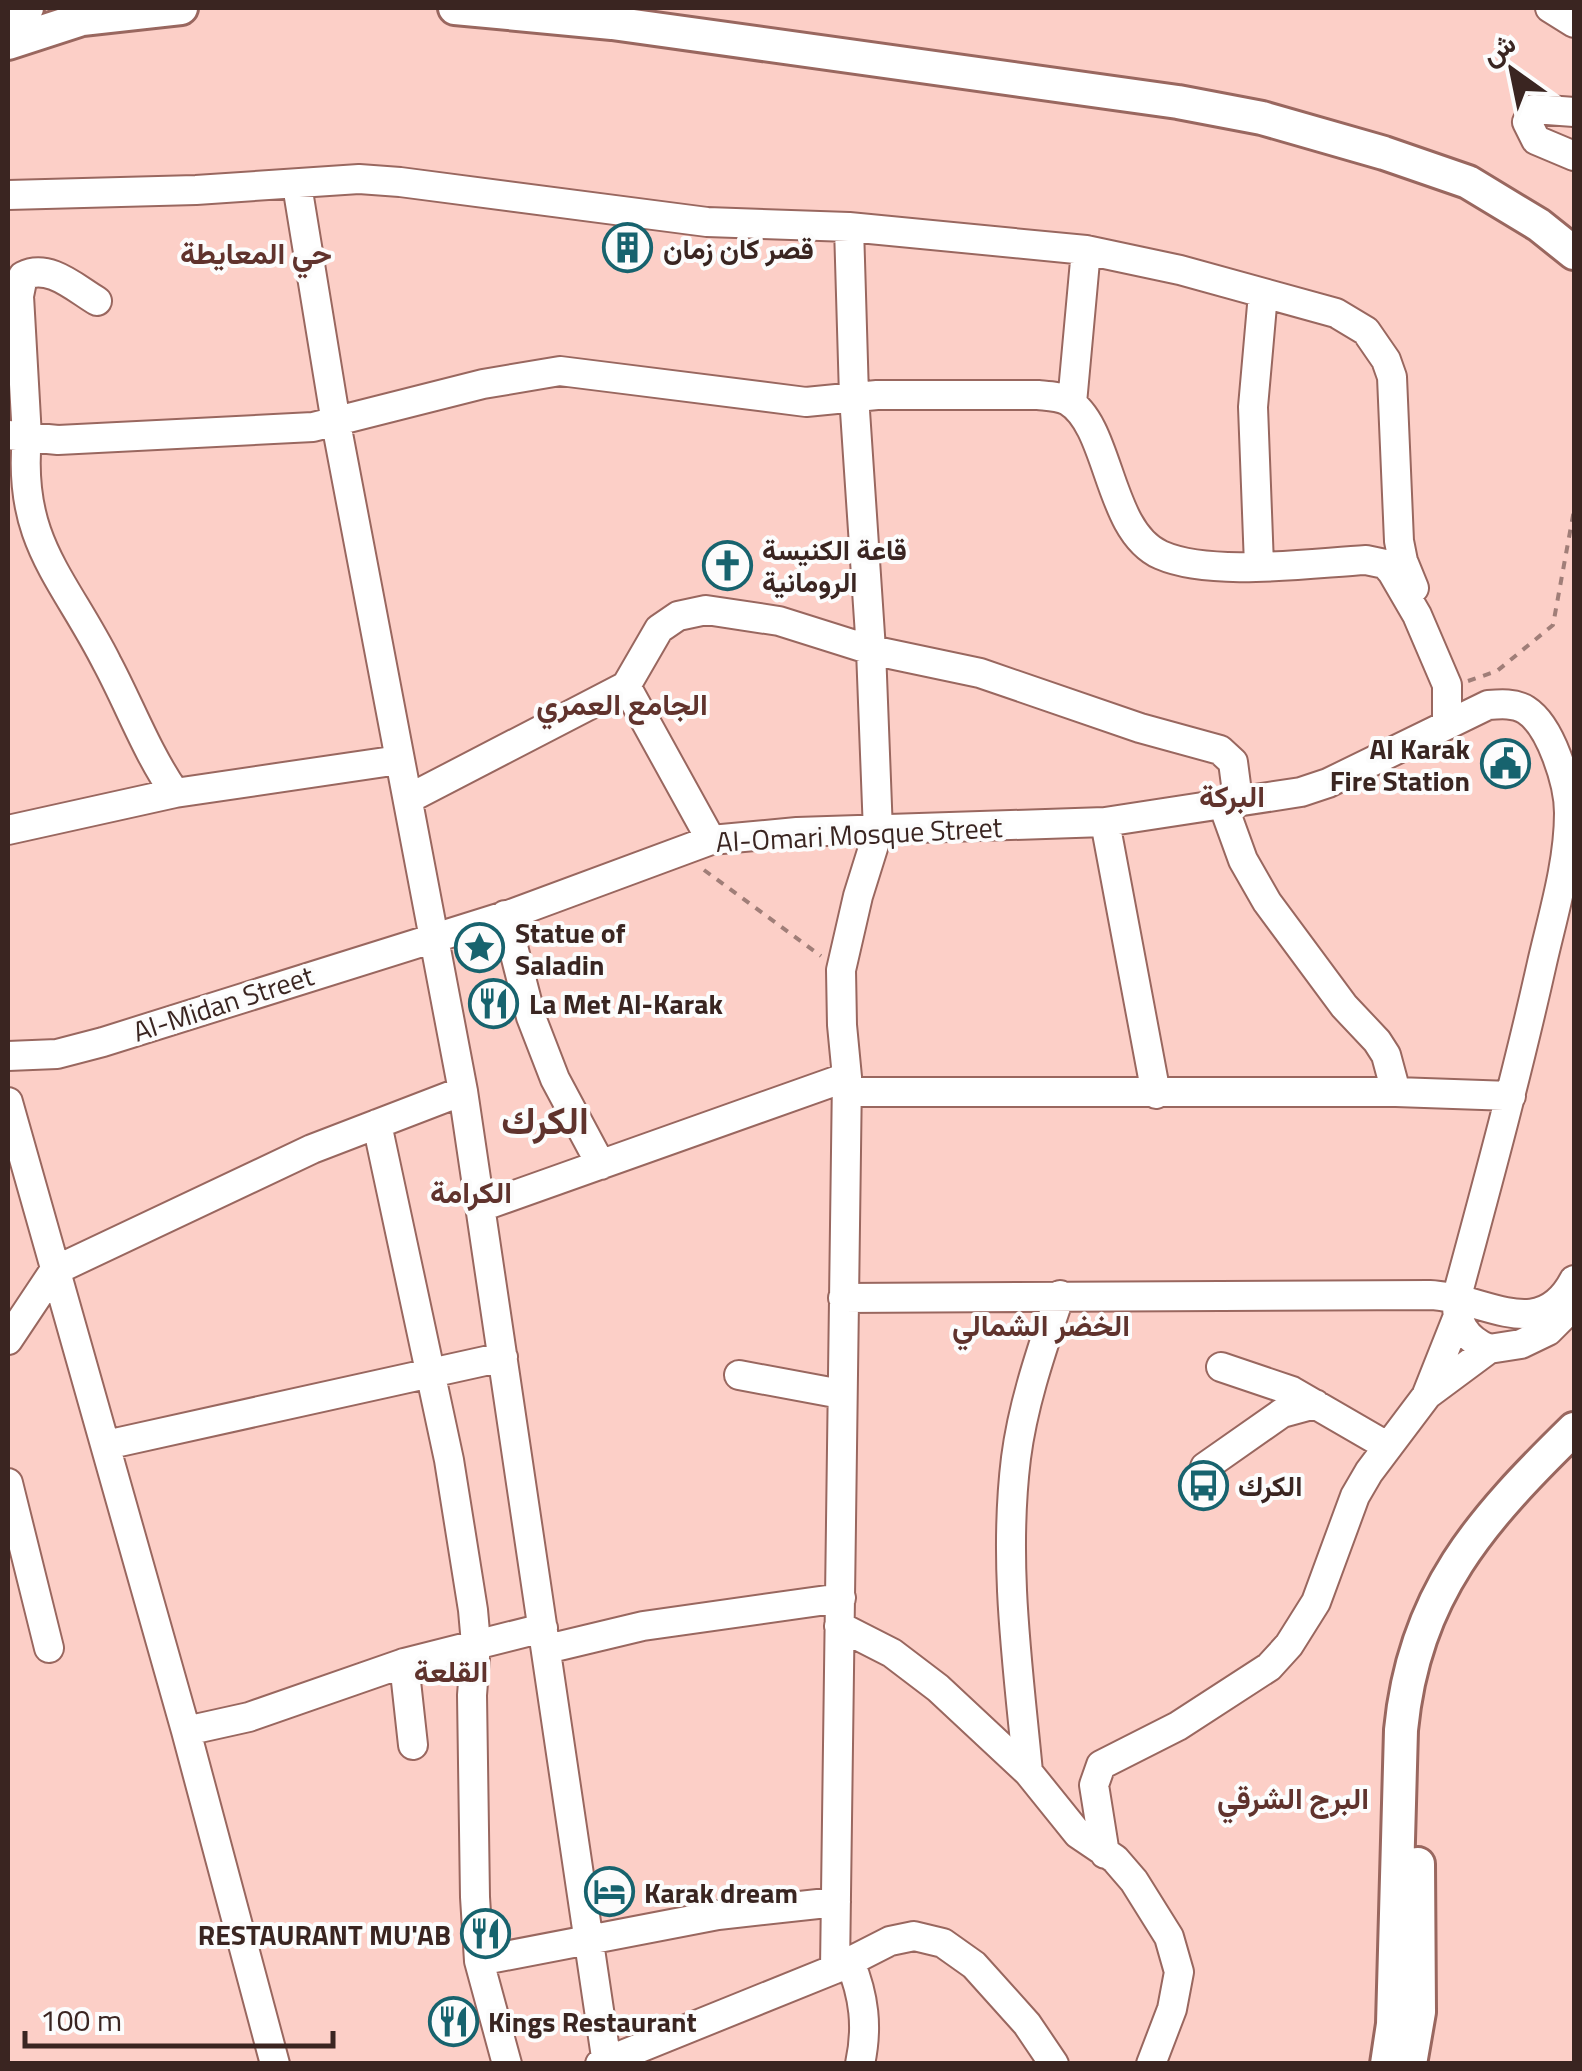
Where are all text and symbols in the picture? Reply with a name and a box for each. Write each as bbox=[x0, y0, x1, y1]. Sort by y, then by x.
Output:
north arrow bbox=[1462, 20, 1562, 120]
text: ش bbox=[1472, 21, 1524, 76]
building icon: قصر كان زمان bbox=[602, 222, 654, 274]
place label: قصر كان زمان bbox=[663, 227, 814, 270]
district label: حي المعايطة bbox=[180, 230, 332, 279]
place label: قاعة الكنيسة الرومانية bbox=[762, 528, 907, 603]
church icon: قاعة الكنيسة الرومانية bbox=[701, 539, 753, 591]
district label: الجامع العمري bbox=[536, 681, 708, 730]
place label: Al Karak Fire Station bbox=[1330, 727, 1471, 802]
public building icon: Al Karak Fire Station bbox=[1479, 738, 1531, 790]
district label: البركة bbox=[1199, 773, 1265, 819]
street label: AI-Omari Mosque Street bbox=[715, 805, 1004, 863]
place label: Statue of Saladin bbox=[515, 911, 626, 986]
place icon: Statue of Saladin bbox=[454, 922, 506, 974]
street label: AI-Midan Street bbox=[127, 953, 319, 1052]
restaurant icon: La Met Al-Karak bbox=[468, 977, 520, 1029]
place label: La Met Al-Karak bbox=[529, 982, 724, 1025]
district label: الكرك bbox=[501, 1091, 589, 1149]
district label: الكرامة bbox=[430, 1169, 512, 1215]
district label: الخضر الشمالي bbox=[952, 1302, 1130, 1351]
bus stop icon: الكرك bbox=[1177, 1459, 1229, 1511]
place label: الكرك bbox=[1238, 1464, 1303, 1507]
district label: القلعة bbox=[414, 1648, 488, 1694]
district label: البرج الشرقي bbox=[1217, 1775, 1369, 1824]
hotel icon: Karak dream bbox=[583, 1866, 635, 1918]
place label: Karak dream bbox=[644, 1871, 798, 1914]
restaurant icon: RESTAURANT MU'AB bbox=[460, 1908, 512, 1960]
place label: RESTAURANT MU'AB bbox=[198, 1913, 451, 1956]
scale bar bbox=[25, 1986, 332, 2048]
restaurant icon: Kings Restaurant bbox=[427, 1995, 479, 2047]
text: 100 m bbox=[40, 1997, 122, 2043]
place label: Kings Restaurant bbox=[488, 2000, 697, 2043]

